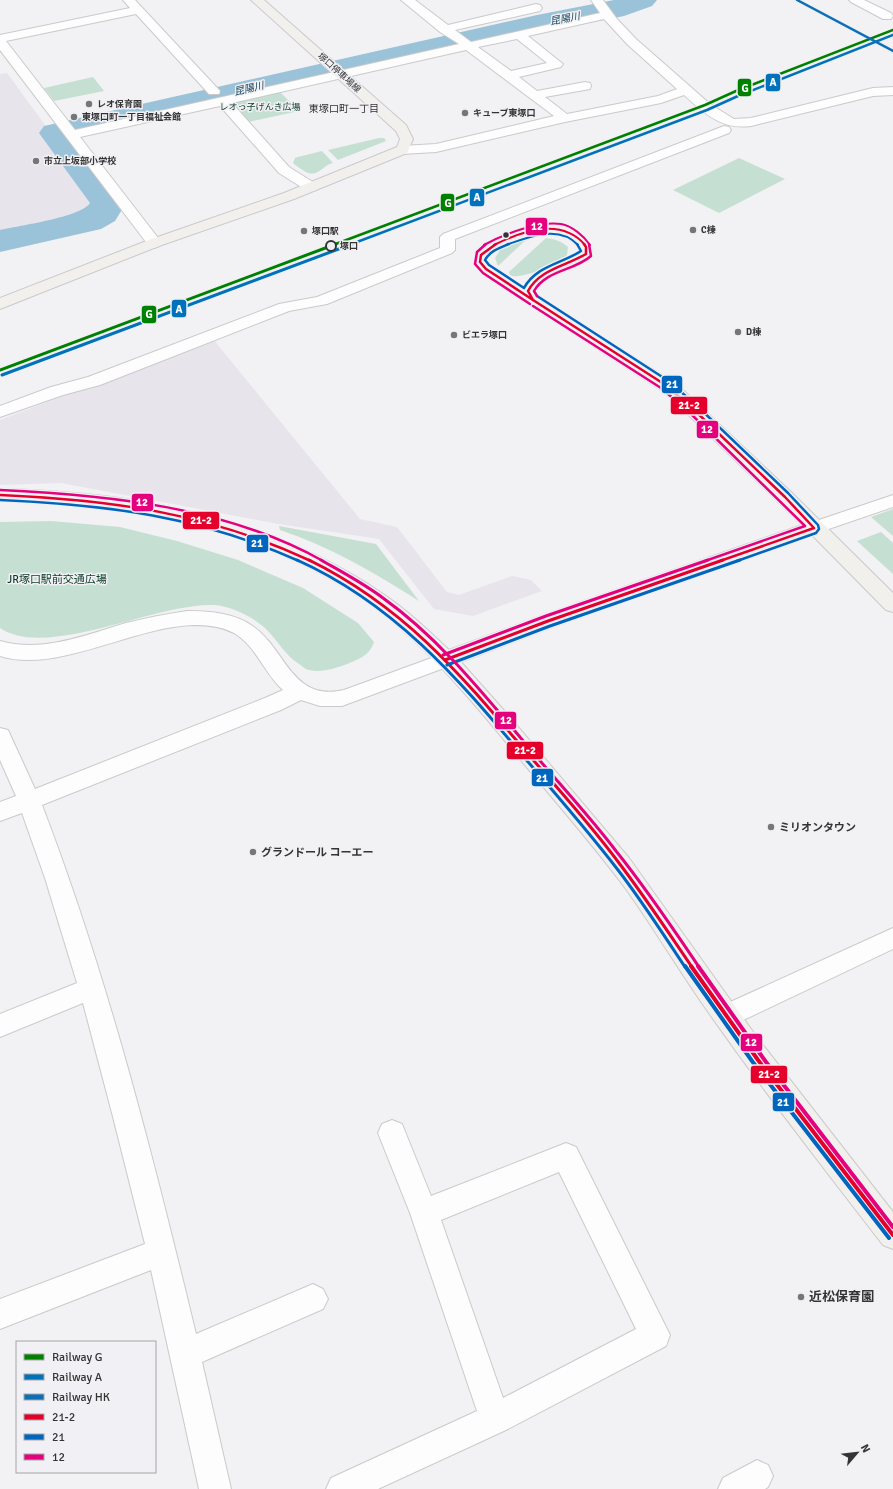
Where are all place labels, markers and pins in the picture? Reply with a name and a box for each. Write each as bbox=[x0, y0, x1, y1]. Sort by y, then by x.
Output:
marker: レオ保育園 bbox=[84, 99, 94, 109]
place label: レオ保育園 bbox=[97, 99, 142, 110]
marker: キューブ東塚口 bbox=[460, 108, 470, 118]
place label: キューブ東塚口 bbox=[473, 108, 535, 119]
marker: 東塚口町一丁目福祉会館 bbox=[69, 112, 79, 122]
place label: 東塚口町一丁目福祉会館 bbox=[82, 112, 181, 123]
marker: 市立上坂部小学校 bbox=[31, 156, 41, 166]
place label: 市立上坂部小学校 bbox=[44, 156, 117, 167]
place label: C棟 bbox=[701, 224, 715, 236]
marker: C棟 bbox=[688, 225, 698, 235]
marker: 塚口駅 bbox=[299, 226, 309, 236]
place label: 塚口駅 bbox=[312, 226, 339, 237]
unlabelled marker bbox=[501, 230, 511, 240]
marker: 塚口 bbox=[325, 240, 337, 252]
place label: 塚口 bbox=[340, 241, 358, 252]
place label: D棟 bbox=[746, 326, 761, 338]
marker: D棟 bbox=[733, 327, 743, 337]
marker: ビエラ塚口 bbox=[449, 330, 459, 340]
place label: ビエラ塚口 bbox=[462, 330, 507, 341]
place label: ミリオンタウン bbox=[779, 821, 856, 834]
marker: ミリオンタウン bbox=[766, 822, 776, 832]
place label: グランドール コーエー bbox=[261, 846, 373, 859]
marker: グランドール コーエー bbox=[248, 847, 258, 857]
place label: 近松保育園 bbox=[809, 1289, 874, 1305]
marker: 近松保育園 bbox=[796, 1292, 806, 1302]

